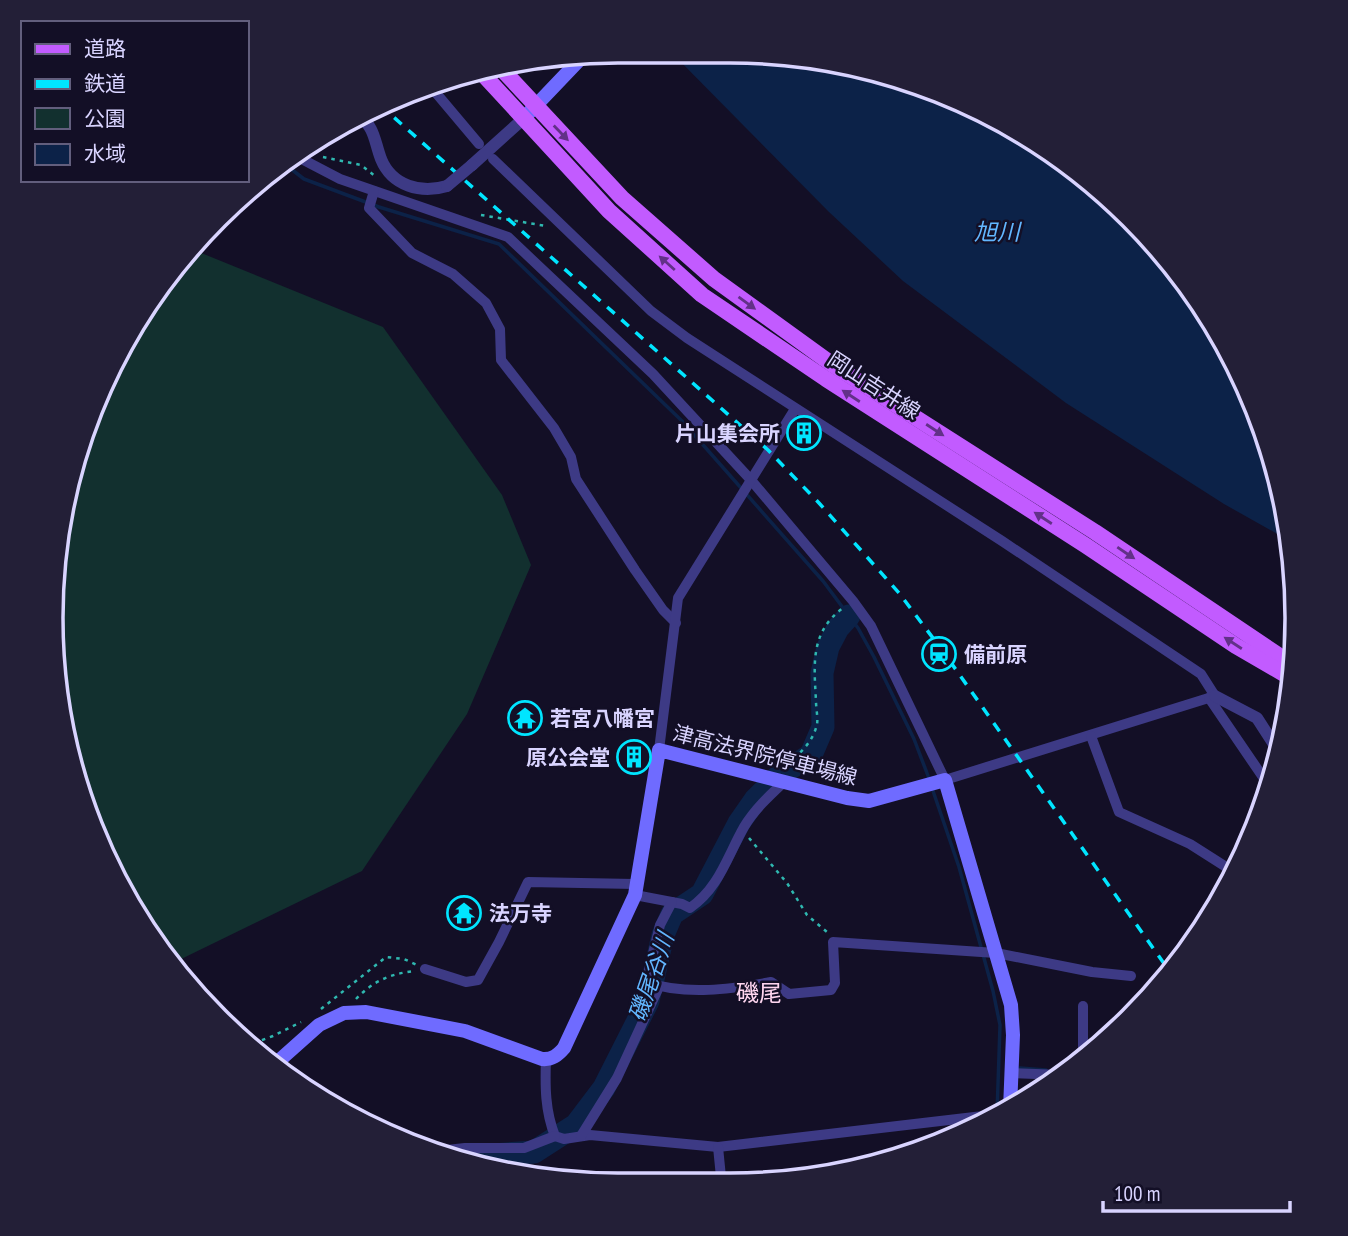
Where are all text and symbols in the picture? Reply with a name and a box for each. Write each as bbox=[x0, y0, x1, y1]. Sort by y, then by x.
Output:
legend bbox=[21, 21, 248, 182]
text: 道路 bbox=[84, 35, 126, 62]
text: 鉄道 bbox=[84, 70, 126, 97]
text: 公園 bbox=[84, 105, 126, 132]
one-way arrow bbox=[552, 124, 568, 141]
text: 水域 bbox=[84, 140, 126, 167]
water label: 旭川 bbox=[974, 217, 1023, 246]
one-way arrow bbox=[658, 255, 676, 271]
one-way arrow bbox=[738, 295, 756, 309]
street label: 岡山吉井線 bbox=[823, 345, 925, 425]
one-way arrow bbox=[841, 389, 861, 402]
building icon: 片山集会所 bbox=[785, 414, 823, 452]
place label: 片山集会所 bbox=[675, 420, 780, 447]
one-way arrow bbox=[925, 423, 945, 436]
one-way arrow bbox=[1033, 512, 1053, 525]
one-way arrow bbox=[1117, 546, 1136, 559]
station icon: 備前原 bbox=[920, 635, 958, 673]
one-way arrow bbox=[1223, 637, 1242, 650]
place label: 備前原 bbox=[964, 641, 1027, 668]
temple icon: 若宮八幡宮 bbox=[506, 699, 544, 737]
place label: 若宮八幡宮 bbox=[550, 705, 655, 732]
street label: 津高法界院停車場線 bbox=[670, 719, 860, 791]
building icon: 原公会堂 bbox=[615, 738, 653, 776]
place label: 原公会堂 bbox=[526, 744, 610, 771]
temple icon: 法万寺 bbox=[445, 894, 483, 932]
place label: 法万寺 bbox=[489, 900, 552, 927]
water label: 磯尾谷川 bbox=[622, 926, 681, 1025]
district label: 磯尾 bbox=[736, 978, 782, 1007]
scale bar bbox=[1103, 1170, 1290, 1214]
text: 100 m bbox=[1114, 1180, 1160, 1207]

